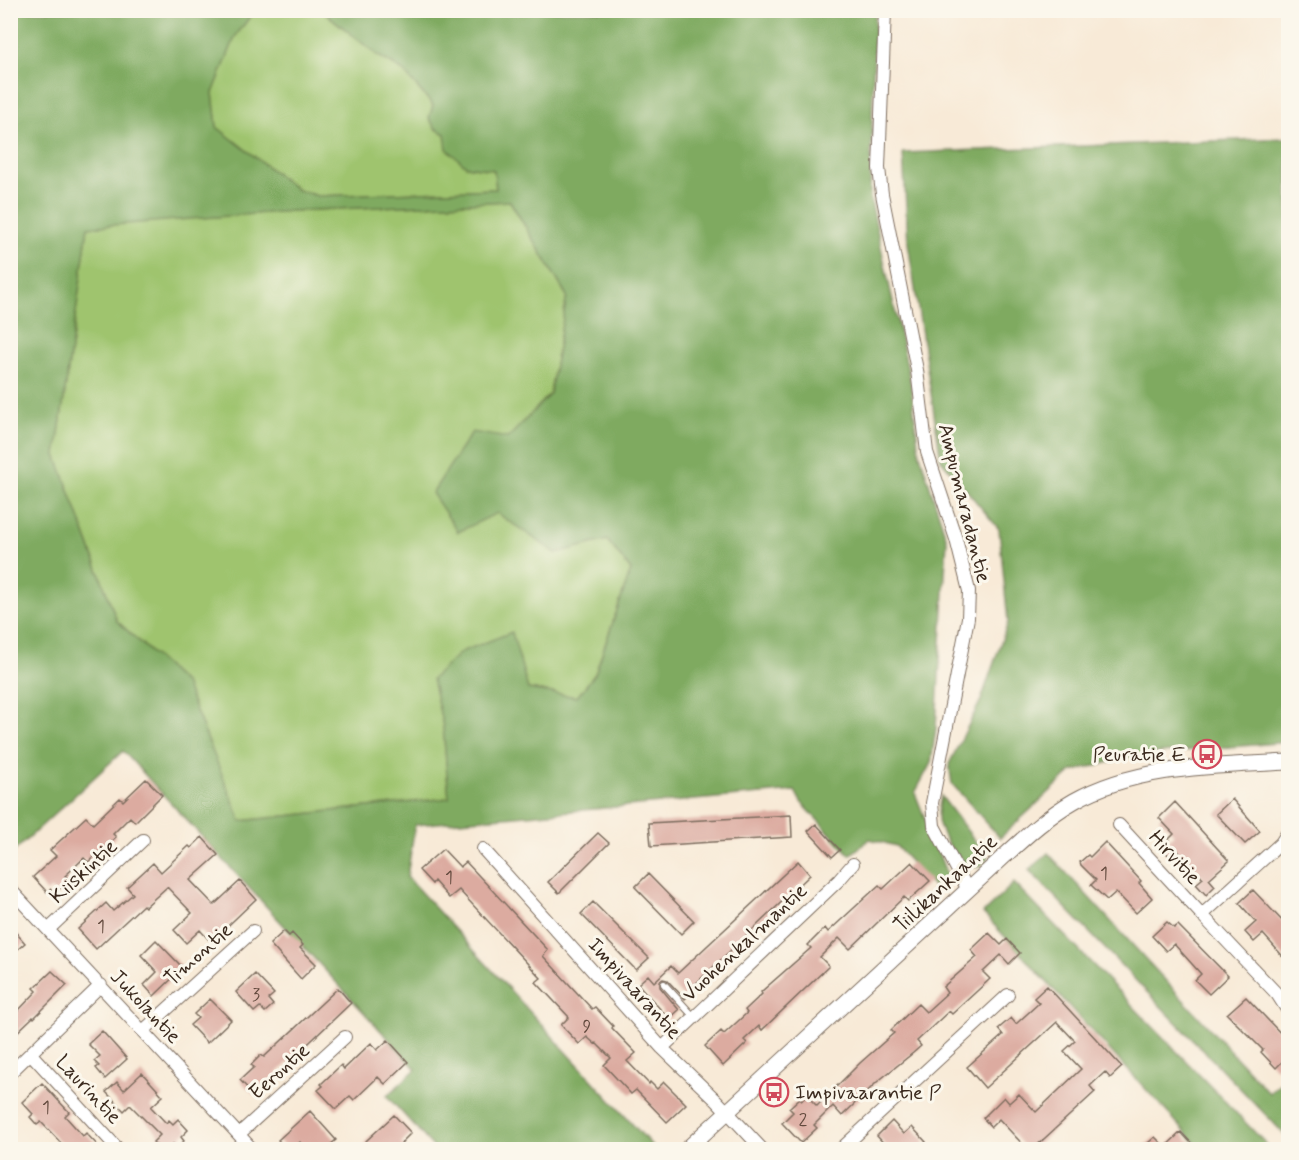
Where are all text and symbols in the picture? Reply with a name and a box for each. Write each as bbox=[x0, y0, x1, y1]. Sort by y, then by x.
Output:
street label: Ampumaradantie bbox=[931, 421, 997, 586]
bus stop icon: Peuratie E bbox=[1191, 738, 1223, 770]
place label: Peuratie E bbox=[1093, 741, 1186, 769]
street label: Hirvitie bbox=[1142, 824, 1207, 891]
street label: Tiilikankaantie bbox=[888, 828, 1004, 939]
street label: Kiiskintie bbox=[44, 833, 124, 910]
house number: 1 bbox=[1100, 862, 1108, 886]
house number: 1 bbox=[445, 866, 453, 890]
street label: Vuohenkalmantie bbox=[676, 877, 813, 1008]
house number: 1 bbox=[97, 915, 105, 939]
street label: Timontie bbox=[158, 917, 239, 993]
street label: Impivaarantie bbox=[581, 932, 688, 1046]
street label: Jukolantie bbox=[103, 963, 187, 1050]
house number: 3 bbox=[252, 983, 260, 1007]
house number: 9 bbox=[583, 1015, 592, 1039]
street label: Eerontie bbox=[243, 1037, 316, 1107]
street label: Laurintie bbox=[49, 1049, 128, 1130]
bus stop icon: Impivaarantie P bbox=[758, 1076, 790, 1108]
place label: Impivaarantie P bbox=[795, 1079, 942, 1107]
house number: 1 bbox=[42, 1096, 50, 1120]
house number: 2 bbox=[799, 1108, 808, 1132]

